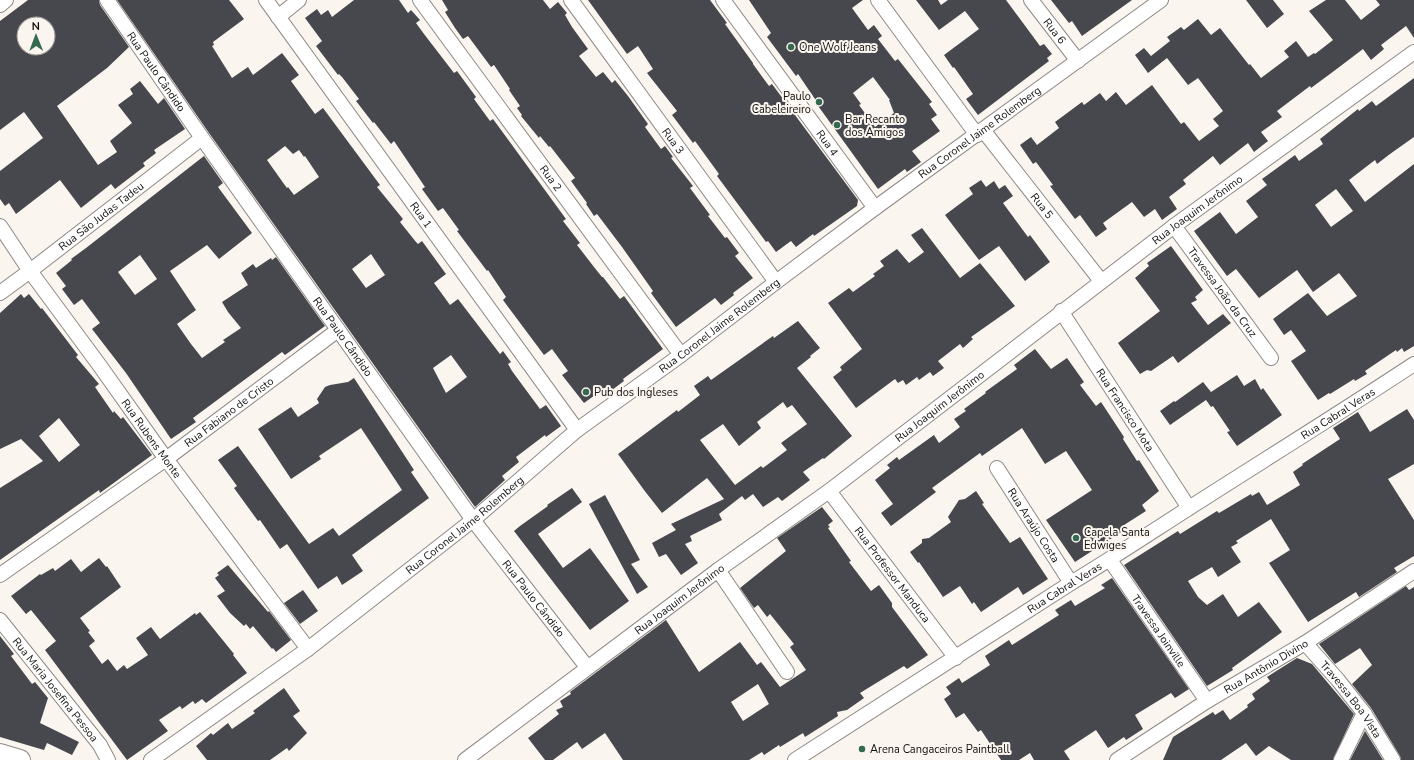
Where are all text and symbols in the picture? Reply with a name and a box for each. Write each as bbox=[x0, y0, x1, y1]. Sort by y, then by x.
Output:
street label: Rua 6 bbox=[1040, 15, 1069, 47]
north arrow bbox=[16, 16, 56, 56]
text: N bbox=[32, 19, 40, 34]
street label: Rua Paulo Cândido bbox=[123, 29, 189, 115]
place label: One Wolf Jeans bbox=[799, 40, 876, 55]
marker: One Wolf Jeans bbox=[786, 42, 796, 52]
street label: Rua Coronel Jaime Rolemberg bbox=[915, 83, 1044, 182]
place label: Paulo Cabeleireiro bbox=[752, 89, 811, 117]
marker: Paulo Cabeleireiro bbox=[814, 97, 824, 107]
place label: Bar Recanto dos Amigos bbox=[845, 112, 905, 140]
marker: Bar Recanto dos Amigos bbox=[832, 120, 842, 130]
street label: Rua 3 bbox=[658, 125, 687, 157]
street label: Rua 4 bbox=[812, 127, 842, 160]
street label: Rua 2 bbox=[536, 162, 565, 194]
street label: Rua Joaquim Jerônimo bbox=[1149, 172, 1246, 248]
street label: Rua São Judas Tadeu bbox=[56, 179, 147, 254]
street label: Rua 5 bbox=[1027, 190, 1057, 222]
street label: Rua 1 bbox=[406, 199, 435, 231]
street label: Travessa João da Cruz bbox=[1184, 244, 1260, 340]
street label: Rua Coronel Jaime Rolemberg bbox=[656, 275, 783, 376]
street label: Rua Paulo Cândido bbox=[309, 294, 376, 380]
street label: Rua Francisco Mota bbox=[1092, 366, 1157, 455]
street label: Rua Joaquim Jerônimo bbox=[892, 367, 988, 446]
street label: Rua Fabiano de Cristo bbox=[181, 374, 277, 451]
street label: Rua Cabral Veras bbox=[1298, 384, 1378, 443]
place label: Pub dos Ingleses bbox=[594, 385, 678, 400]
marker: Pub dos Ingleses bbox=[581, 387, 591, 397]
street label: Rua Rubens Monte bbox=[118, 396, 185, 481]
street label: Rua Coronel Jaime Rolemberg bbox=[403, 473, 527, 578]
street label: Rua Araújo Costa bbox=[1004, 485, 1063, 566]
street label: Rua Professor Manduca bbox=[851, 524, 934, 626]
place label: Capela Santa Edwiges bbox=[1084, 525, 1150, 553]
marker: Capela Santa Edwiges bbox=[1071, 533, 1081, 543]
street label: Rua Paulo Cândido bbox=[499, 557, 568, 640]
street label: Rua Cabral Veras bbox=[1025, 559, 1105, 617]
street label: Rua Joaquim Jerônimo bbox=[632, 561, 728, 638]
street label: Travessa Joinville bbox=[1128, 592, 1189, 671]
street label: Rua Maria Josefina Pessoa bbox=[9, 634, 102, 745]
street label: Rua Antônio Divino bbox=[1221, 636, 1311, 697]
street label: Travessa Boa Vista bbox=[1316, 658, 1385, 741]
place label: Arena Cangaceiros Paintball bbox=[870, 742, 1010, 757]
marker: Arena Cangaceiros Paintball bbox=[857, 744, 867, 754]

